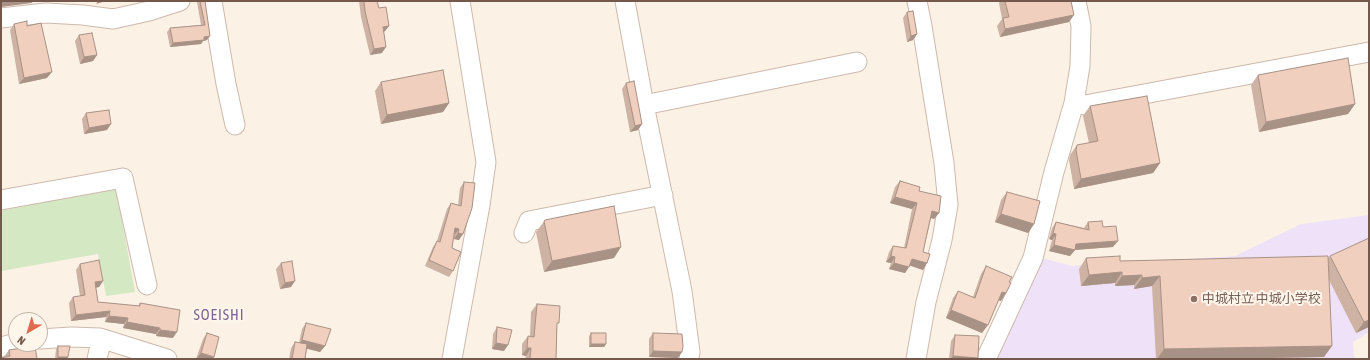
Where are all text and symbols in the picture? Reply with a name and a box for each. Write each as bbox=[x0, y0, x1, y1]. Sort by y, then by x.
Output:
place label: 中城村立 中城小学校 bbox=[1202, 291, 1321, 307]
marker: 中城村立 中城小学校 bbox=[1189, 294, 1199, 304]
district label: SOEISHI bbox=[193, 306, 245, 324]
north arrow bbox=[8, 312, 48, 352]
text: N bbox=[15, 334, 27, 347]

